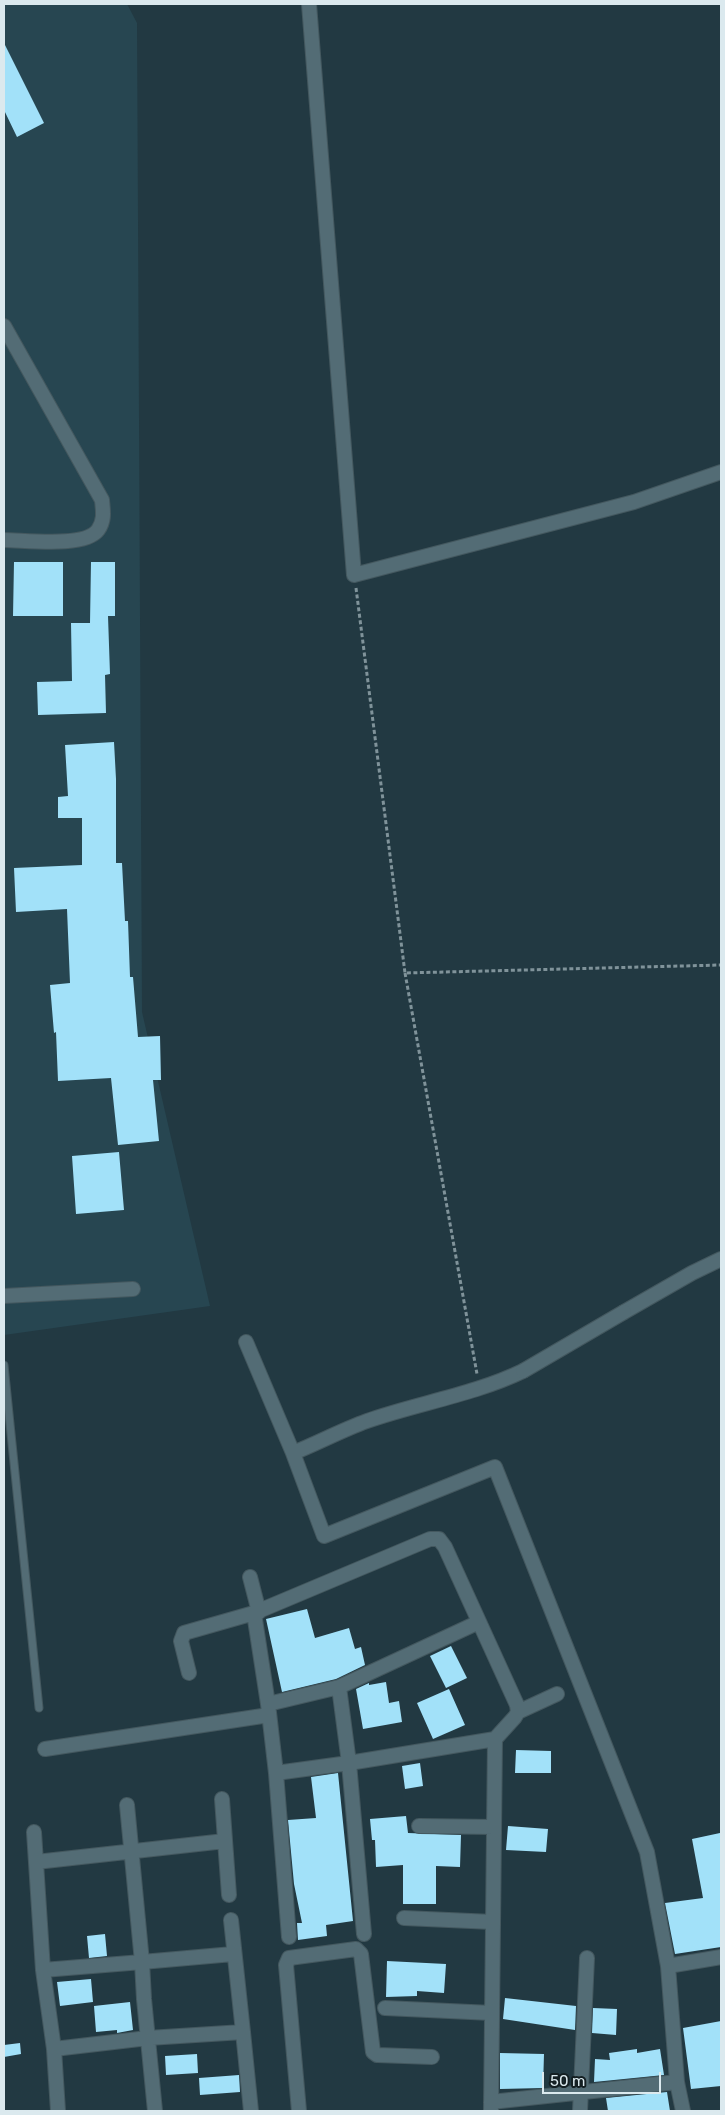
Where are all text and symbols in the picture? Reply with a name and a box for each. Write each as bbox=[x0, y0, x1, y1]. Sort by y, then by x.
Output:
scale bar bbox=[545, 2062, 664, 2094]
text: 50 m bbox=[550, 2072, 585, 2090]

